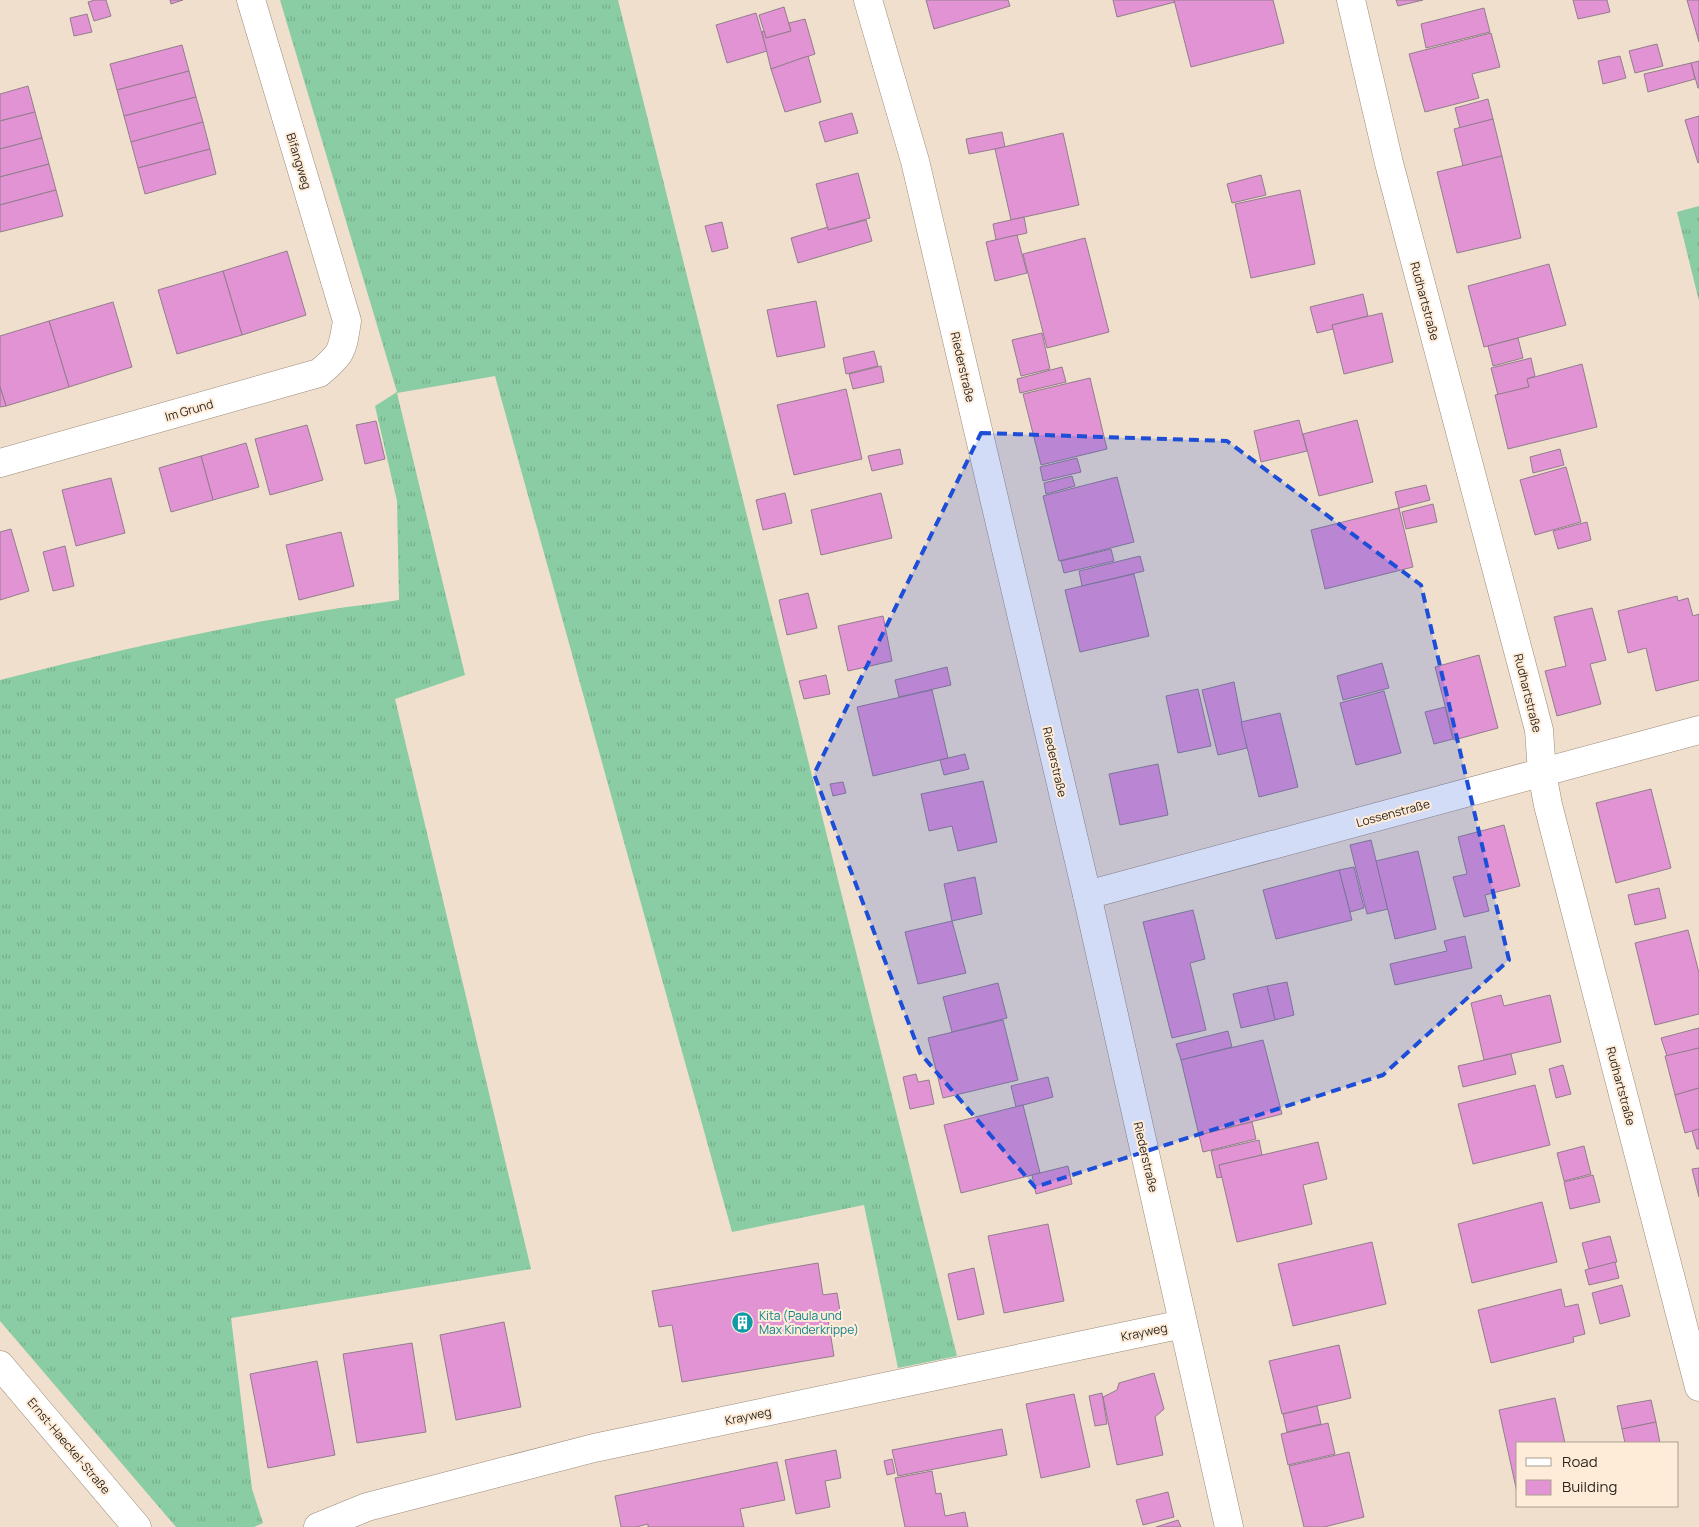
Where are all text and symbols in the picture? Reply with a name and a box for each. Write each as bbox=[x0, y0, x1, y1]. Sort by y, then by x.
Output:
street label: Bifangweg bbox=[282, 131, 316, 191]
street label: Rudhartstraße bbox=[1406, 260, 1444, 342]
street label: Riederstraße bbox=[947, 330, 979, 404]
street label: Im Grund bbox=[163, 395, 215, 425]
street label: Rudhartstraße bbox=[1510, 652, 1546, 734]
street label: Riederstraße bbox=[1039, 725, 1071, 799]
street label: Lossenstraße bbox=[1354, 795, 1432, 831]
street label: Rudhartstraße bbox=[1602, 1045, 1640, 1127]
street label: Riederstraße bbox=[1130, 1120, 1162, 1194]
place label: Kita (Paula und Max Kinderkrippe) bbox=[759, 1307, 859, 1338]
building icon: Kita (Paula und Max Kinderkrippe) bbox=[731, 1310, 755, 1334]
street label: Krayweg bbox=[1119, 1319, 1169, 1345]
street label: Ernst-Haeckel-Straße bbox=[24, 1394, 114, 1498]
street label: Krayweg bbox=[723, 1403, 773, 1429]
legend bbox=[1516, 1442, 1679, 1507]
text: Road bbox=[1562, 1451, 1598, 1472]
text: Building bbox=[1562, 1476, 1617, 1497]

